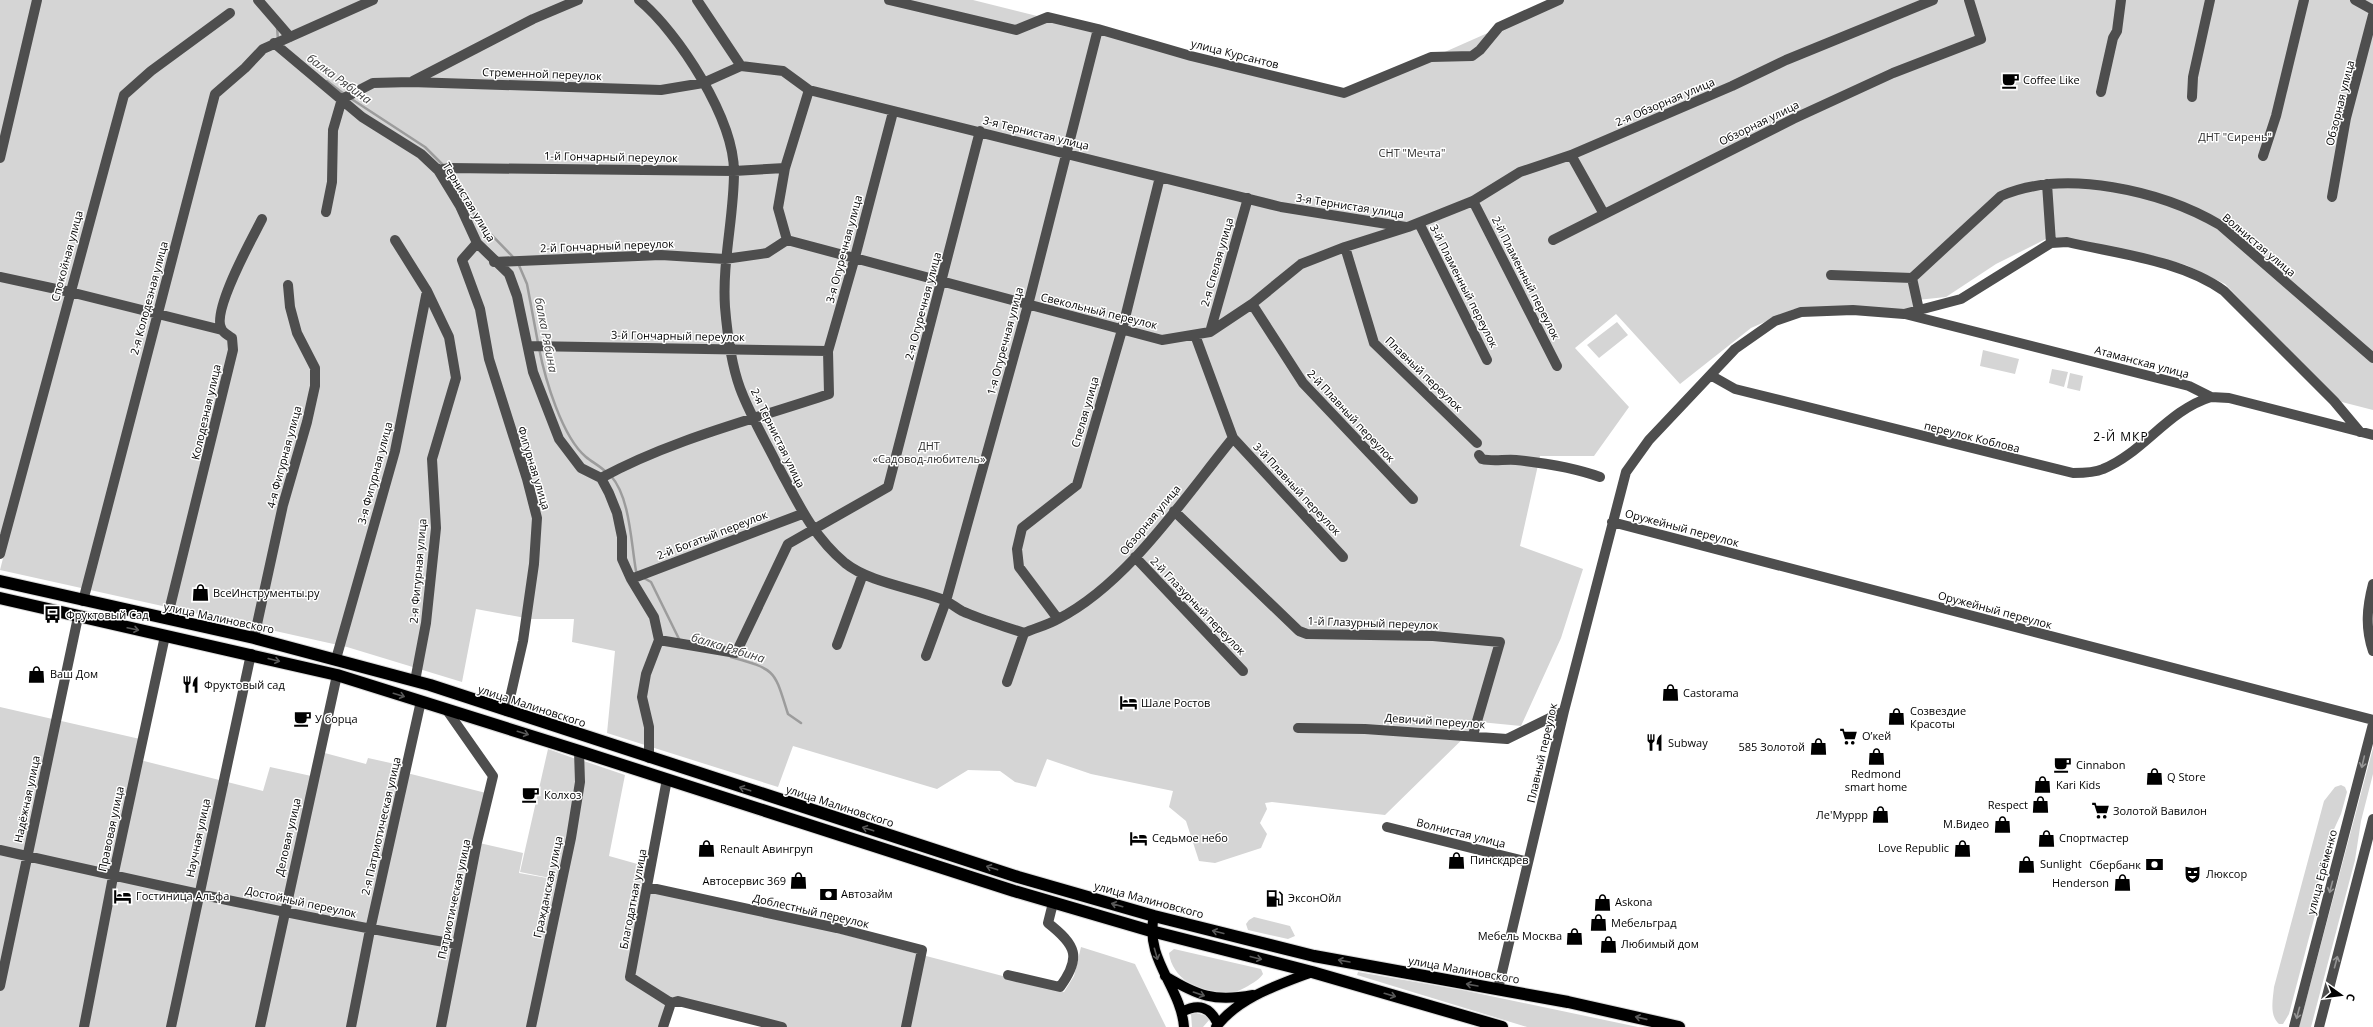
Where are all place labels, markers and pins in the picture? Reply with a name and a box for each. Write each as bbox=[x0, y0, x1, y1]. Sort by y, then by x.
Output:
cafe icon: Coffee Like bbox=[2000, 70, 2020, 90]
place label: Coffee Like bbox=[2023, 72, 2080, 87]
shop icon: ВсеИнструменты.ру bbox=[190, 583, 210, 603]
place label: ВсеИнструменты.ру bbox=[213, 585, 320, 600]
bus stop icon: Фруктовый Сад bbox=[43, 605, 63, 625]
place label: Фруктовый Сад bbox=[66, 607, 149, 622]
shop icon: Ваш Дом bbox=[27, 664, 47, 684]
place label: Ваш Дом bbox=[50, 666, 98, 681]
restaurant icon: Фруктовый сад bbox=[181, 675, 201, 695]
place label: Фруктовый сад bbox=[204, 677, 285, 692]
shop icon: Castorama bbox=[1660, 683, 1680, 703]
place label: Castorama bbox=[1683, 685, 1739, 700]
hotel icon: Шале Ростов bbox=[1118, 693, 1138, 713]
place label: Шале Ростов bbox=[1141, 695, 1210, 710]
place label: Созвездие Красоты bbox=[1910, 703, 1966, 731]
shop icon: Созвездие Красоты bbox=[1887, 707, 1907, 727]
cafe icon: У борца bbox=[292, 709, 312, 729]
place label: У борца bbox=[315, 711, 358, 726]
supermarket icon: О’кей bbox=[1839, 726, 1859, 746]
place label: О’кей bbox=[1862, 728, 1891, 743]
restaurant icon: Subway bbox=[1645, 733, 1665, 753]
place label: Subway bbox=[1668, 735, 1708, 750]
shop icon: 585 Золотой bbox=[1808, 737, 1828, 757]
place label: 585 Золотой bbox=[1739, 739, 1805, 754]
shop icon: Redmond smart home bbox=[1866, 746, 1886, 766]
cafe icon: Cinnabon bbox=[2053, 755, 2073, 775]
place label: Cinnabon bbox=[2076, 757, 2125, 772]
place label: Redmond smart home bbox=[1845, 766, 1907, 794]
shop icon: Q Store bbox=[2144, 767, 2164, 787]
place label: Q Store bbox=[2167, 769, 2206, 784]
shop icon: Kari Kids bbox=[2033, 775, 2053, 795]
place label: Kari Kids bbox=[2056, 777, 2100, 792]
cafe icon: Колхоз bbox=[521, 785, 541, 805]
place label: Колхоз bbox=[544, 787, 581, 802]
shop icon: Respect bbox=[2031, 795, 2051, 815]
place label: Respect bbox=[1988, 797, 2028, 812]
supermarket icon: Золотой Вавилон bbox=[2090, 801, 2110, 821]
place label: Золотой Вавилон bbox=[2113, 803, 2207, 818]
shop icon: Ле'Муррр bbox=[1871, 805, 1891, 825]
place label: Ле'Муррр bbox=[1816, 807, 1868, 822]
shop icon: М.Видео bbox=[1992, 814, 2012, 834]
place label: М.Видео bbox=[1943, 816, 1989, 831]
hotel icon: Седьмое небо bbox=[1129, 828, 1149, 848]
shop icon: Спортмастер bbox=[2036, 828, 2056, 848]
place label: Седьмое небо bbox=[1152, 830, 1228, 845]
place label: Спортмастер bbox=[2059, 830, 2129, 845]
shop icon: Love Republic bbox=[1952, 838, 1972, 858]
shop icon: Renault Авингруп bbox=[697, 839, 717, 859]
place label: Love Republic bbox=[1878, 840, 1949, 855]
place label: Renault Авингруп bbox=[720, 841, 813, 856]
shop icon: Пинскдрев bbox=[1447, 850, 1467, 870]
place label: Пинскдрев bbox=[1470, 852, 1528, 867]
shop icon: Sunlight bbox=[2017, 854, 2037, 874]
bank icon: Сбербанк bbox=[2144, 855, 2164, 875]
place label: Sunlight bbox=[2040, 856, 2082, 871]
place label: Сбербанк bbox=[2089, 857, 2141, 872]
theatre icon: Люксор bbox=[2183, 864, 2203, 884]
place label: Люксор bbox=[2206, 866, 2247, 881]
shop icon: Автосервис 369 bbox=[789, 871, 809, 891]
place label: Автосервис 369 bbox=[702, 873, 786, 888]
shop icon: Henderson bbox=[2112, 873, 2132, 893]
place label: Henderson bbox=[2052, 875, 2109, 890]
bank icon: Автозайм bbox=[818, 884, 838, 904]
hotel icon: Гостиница Альфа bbox=[113, 886, 133, 906]
place label: Автозайм bbox=[841, 886, 893, 901]
place label: Гостиница Альфа bbox=[136, 888, 229, 903]
fuel station icon: ЭксонОйл bbox=[1265, 888, 1285, 908]
place label: ЭксонОйл bbox=[1288, 890, 1341, 905]
shop icon: Askona bbox=[1592, 892, 1612, 912]
place label: Askona bbox=[1615, 894, 1652, 909]
shop icon: Мебельград bbox=[1588, 913, 1608, 933]
place label: Мебельград bbox=[1611, 915, 1677, 930]
shop icon: Мебель Москва bbox=[1565, 926, 1585, 946]
place label: Мебель Москва bbox=[1478, 928, 1562, 943]
shop icon: Любимый дом bbox=[1598, 934, 1618, 954]
place label: Любимый дом bbox=[1621, 936, 1699, 951]

